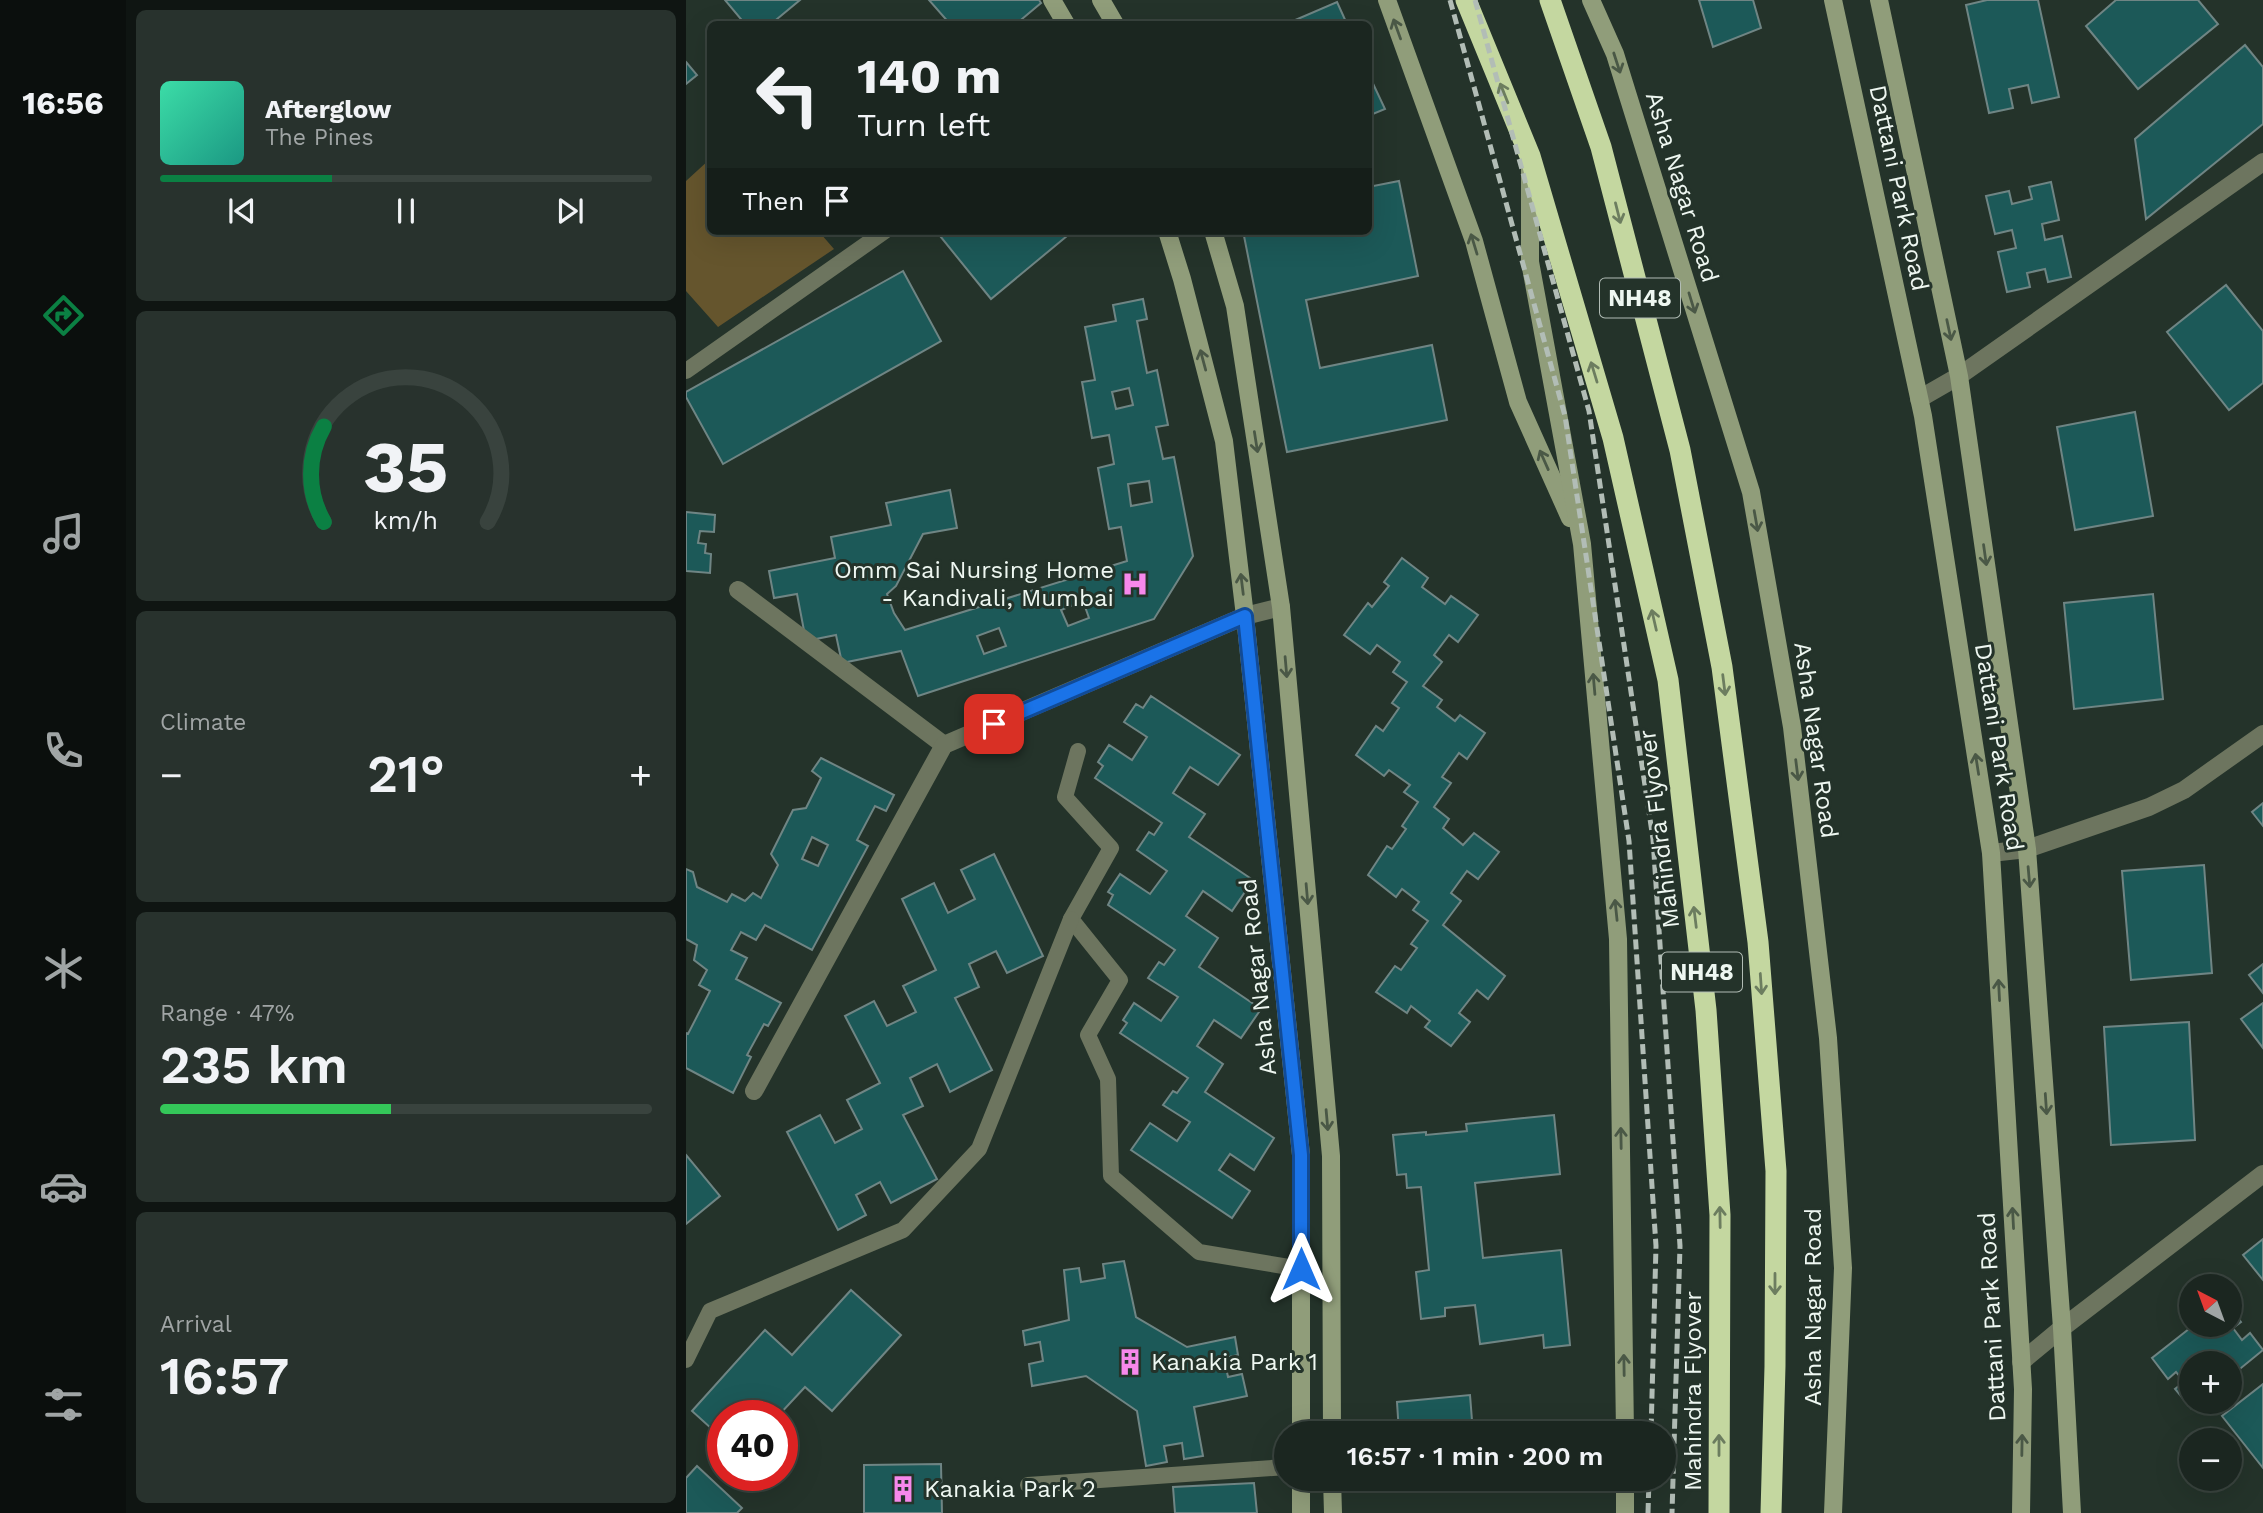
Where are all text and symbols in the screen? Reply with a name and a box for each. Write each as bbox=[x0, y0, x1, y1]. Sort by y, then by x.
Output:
one-way arrow bbox=[1390, 19, 1403, 41]
text: 140 m bbox=[857, 47, 1001, 105]
icon: left bbox=[742, 49, 833, 140]
one-way arrow bbox=[1612, 51, 1625, 73]
street label: Dattani Park Road bbox=[1863, 82, 1935, 294]
one-way arrow bbox=[1497, 83, 1510, 104]
text: 16:56 bbox=[22, 84, 104, 122]
street label: Asha Nagar Road bbox=[1640, 88, 1724, 286]
text: Afterglow bbox=[265, 94, 391, 124]
text: Turn left bbox=[857, 106, 990, 144]
text: The Pines bbox=[265, 124, 374, 151]
icon: arrive bbox=[818, 182, 856, 220]
text: Then bbox=[742, 186, 804, 216]
icon: previous bbox=[223, 192, 261, 230]
icon: pause bbox=[387, 192, 425, 230]
icon: next bbox=[551, 192, 589, 230]
one-way arrow bbox=[1612, 201, 1625, 224]
one-way arrow bbox=[1467, 233, 1480, 255]
road number: NH48 bbox=[1600, 278, 1680, 318]
icon: directions bbox=[39, 291, 88, 340]
one-way arrow bbox=[1687, 292, 1699, 314]
one-way arrow bbox=[1943, 318, 1957, 341]
one-way arrow bbox=[1196, 349, 1209, 372]
one-way arrow bbox=[1586, 362, 1599, 384]
text: 35 bbox=[363, 424, 449, 510]
one-way arrow bbox=[1250, 430, 1263, 452]
one-way arrow bbox=[1537, 449, 1550, 471]
text: km/h bbox=[374, 506, 438, 535]
icon: music bbox=[39, 509, 88, 558]
one-way arrow bbox=[1750, 510, 1763, 532]
one-way arrow bbox=[1978, 543, 1991, 566]
place label: Omm Sai Nursing Home - Kandivali, Mumbai bbox=[834, 556, 1114, 612]
hospital icon: Omm Sai Nursing Home - Kandivali, Mumbai bbox=[1120, 569, 1150, 599]
one-way arrow bbox=[1235, 573, 1248, 596]
one-way arrow bbox=[1647, 609, 1660, 631]
street label: Asha Nagar Road bbox=[1788, 640, 1844, 840]
street label: Dattani Park Road bbox=[1969, 641, 2029, 853]
one-way arrow bbox=[1280, 655, 1293, 678]
one-way arrow bbox=[1587, 673, 1600, 696]
one-way arrow bbox=[1718, 673, 1731, 696]
pin bbox=[964, 694, 1024, 754]
icon: arrive bbox=[975, 705, 1013, 743]
text: Climate bbox=[160, 709, 246, 736]
icon: phone bbox=[39, 726, 88, 775]
street label: Mahindra Flyover bbox=[1633, 728, 1685, 930]
text: 21° bbox=[367, 744, 445, 805]
text: − bbox=[160, 753, 183, 797]
text: + bbox=[629, 753, 652, 797]
one-way arrow bbox=[1970, 753, 1983, 776]
one-way arrow bbox=[1791, 758, 1804, 781]
one-way arrow bbox=[2023, 865, 2036, 888]
street label: Asha Nagar Road bbox=[1234, 877, 1282, 1077]
one-way arrow bbox=[1301, 882, 1314, 904]
one-way arrow bbox=[1609, 899, 1622, 922]
one-way arrow bbox=[1689, 907, 1702, 929]
icon: climate bbox=[39, 944, 88, 993]
road number: NH48 bbox=[1662, 953, 1742, 992]
one-way arrow bbox=[1755, 972, 1768, 995]
one-way arrow bbox=[1992, 980, 2005, 1002]
text: Range · 47% bbox=[160, 1000, 294, 1027]
text: 235 km bbox=[160, 1035, 348, 1096]
one-way arrow bbox=[2040, 1092, 2053, 1115]
one-way arrow bbox=[1321, 1108, 1334, 1131]
one-way arrow bbox=[1614, 1126, 1628, 1149]
icon: car bbox=[39, 1162, 88, 1211]
one-way arrow bbox=[1713, 1206, 1726, 1229]
one-way arrow bbox=[2006, 1206, 2019, 1229]
street label: Asha Nagar Road bbox=[1799, 1208, 1827, 1406]
street label: Dattani Park Road bbox=[1973, 1211, 2011, 1423]
position arrow bbox=[1264, 1232, 1338, 1306]
one-way arrow bbox=[1768, 1272, 1782, 1295]
north arrow bbox=[2179, 1274, 2242, 1337]
map controls bbox=[2179, 1274, 2242, 1491]
street label: Mahindra Flyover bbox=[1679, 1291, 1707, 1491]
text: Arrival bbox=[160, 1311, 232, 1338]
text: 16:57 bbox=[160, 1346, 289, 1407]
building icon: Kanakia Park 1 bbox=[1115, 1347, 1145, 1377]
place label: Kanakia Park 1 bbox=[1151, 1348, 1318, 1376]
button: + bbox=[2179, 1351, 2242, 1414]
one-way arrow bbox=[1617, 1354, 1631, 1377]
icon: filters bbox=[39, 1380, 88, 1429]
speed limit sign: 40 bbox=[707, 1400, 798, 1491]
button: − bbox=[2179, 1428, 2242, 1491]
one-way arrow bbox=[1712, 1434, 1726, 1457]
one-way arrow bbox=[2015, 1434, 2029, 1457]
text: 16:57 · 1 min · 200 m bbox=[1347, 1441, 1603, 1471]
building icon: Kanakia Park 2 bbox=[888, 1474, 918, 1504]
place label: Kanakia Park 2 bbox=[924, 1475, 1096, 1503]

